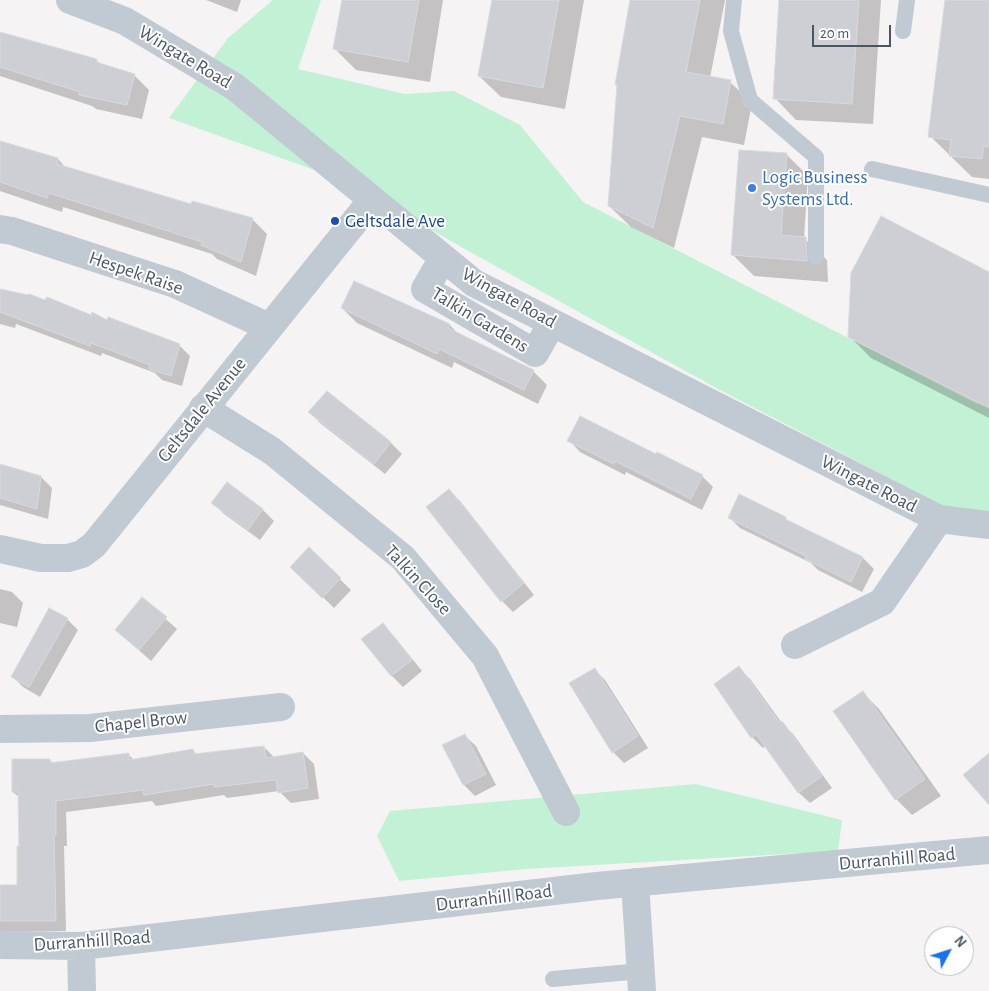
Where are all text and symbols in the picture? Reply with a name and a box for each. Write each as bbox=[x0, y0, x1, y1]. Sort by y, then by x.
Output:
scale bar bbox=[814, 15, 893, 47]
street label: Wingate Road bbox=[134, 20, 236, 94]
text: 20 m bbox=[820, 26, 849, 41]
place label: Logic Business Systems Ltd. bbox=[762, 166, 867, 210]
marker: Logic Business Systems Ltd. bbox=[746, 182, 758, 194]
place label: Geltsdale Ave bbox=[345, 210, 445, 232]
marker: Geltsdale Ave bbox=[329, 215, 341, 227]
street label: Hespek Raise bbox=[86, 246, 186, 300]
street label: Wingate Road bbox=[458, 263, 560, 333]
street label: Talkin Gardens bbox=[427, 282, 533, 358]
street label: Geltsdale Avenue bbox=[153, 353, 251, 467]
street label: Wingate Road bbox=[817, 450, 921, 518]
street label: Talkin Close bbox=[380, 540, 456, 620]
street label: Chapel Brow bbox=[94, 706, 188, 738]
street label: Durranhill Road bbox=[838, 843, 956, 875]
street label: Durranhill Road bbox=[435, 880, 553, 916]
street label: Durranhill Road bbox=[33, 926, 151, 956]
north arrow bbox=[924, 926, 974, 976]
text: N bbox=[951, 934, 968, 950]

